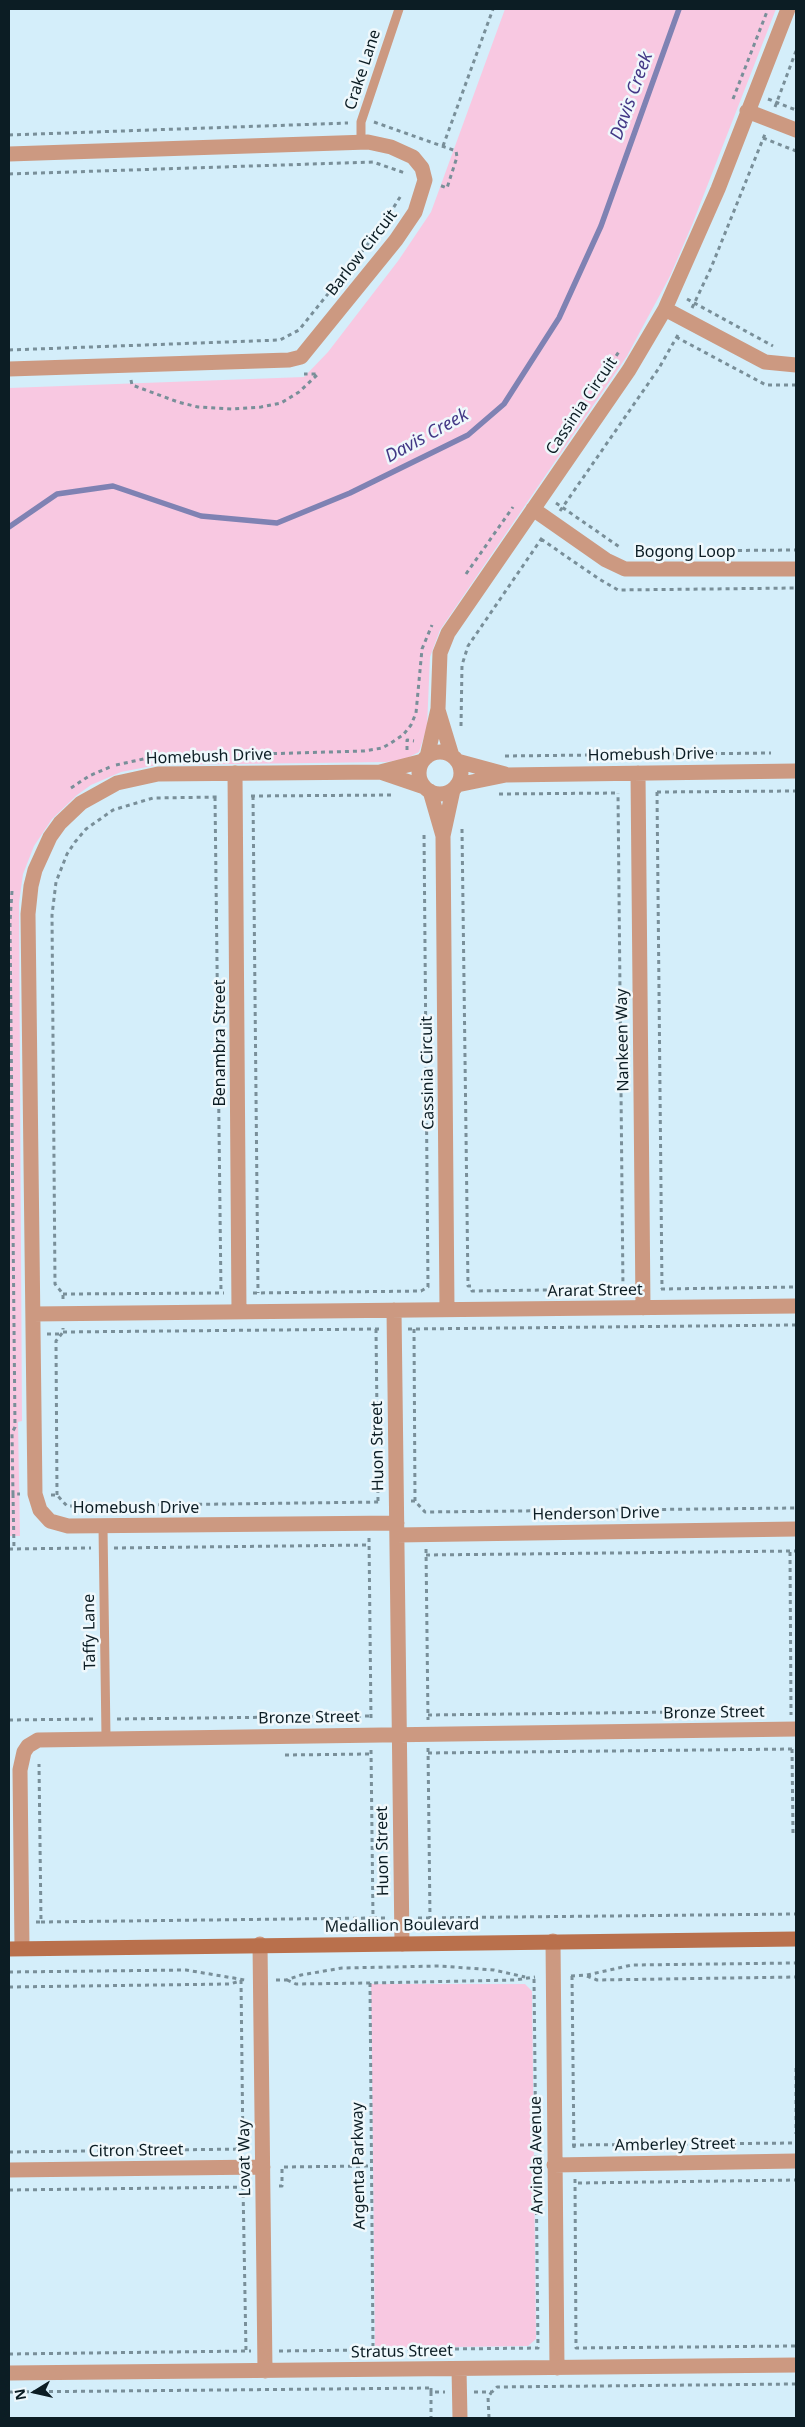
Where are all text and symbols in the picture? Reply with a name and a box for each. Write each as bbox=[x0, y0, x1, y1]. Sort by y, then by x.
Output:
street label: Crake Lane bbox=[341, 27, 385, 113]
water label: Davis Creek bbox=[606, 49, 658, 143]
street label: Barlow Circuit bbox=[322, 206, 402, 300]
street label: Cassinia Circuit bbox=[542, 354, 622, 458]
water label: Davis Creek bbox=[382, 404, 472, 468]
street label: Bogong Loop bbox=[634, 542, 736, 562]
street label: Homebush Drive bbox=[588, 744, 714, 766]
street label: Homebush Drive bbox=[145, 745, 273, 769]
street label: Benambra Street bbox=[210, 979, 230, 1107]
street label: Nankeen Way bbox=[612, 988, 634, 1092]
street label: Cassinia Circuit bbox=[417, 1016, 439, 1130]
street label: Ararat Street bbox=[547, 1281, 643, 1301]
street label: Huon Street bbox=[368, 1401, 388, 1491]
street label: Homebush Drive bbox=[73, 1498, 199, 1518]
street label: Henderson Drive bbox=[532, 1503, 660, 1525]
street label: Taffy Lane bbox=[80, 1594, 100, 1670]
street label: Bronze Street bbox=[663, 1703, 765, 1723]
street label: Bronze Street bbox=[258, 1708, 360, 1728]
street label: Huon Street bbox=[373, 1806, 393, 1896]
street label: Medallion Boulevard bbox=[325, 1915, 479, 1937]
street label: Arvinda Avenue bbox=[526, 2096, 548, 2214]
street label: Argenta Parkway bbox=[348, 2102, 370, 2230]
street label: Lovat Way bbox=[235, 2120, 255, 2196]
street label: Amberley Street bbox=[615, 2134, 735, 2156]
street label: Citron Street bbox=[88, 2141, 184, 2161]
street label: Stratus Street bbox=[351, 2342, 453, 2362]
north arrow bbox=[10, 2367, 60, 2417]
text: N bbox=[9, 2387, 30, 2402]

